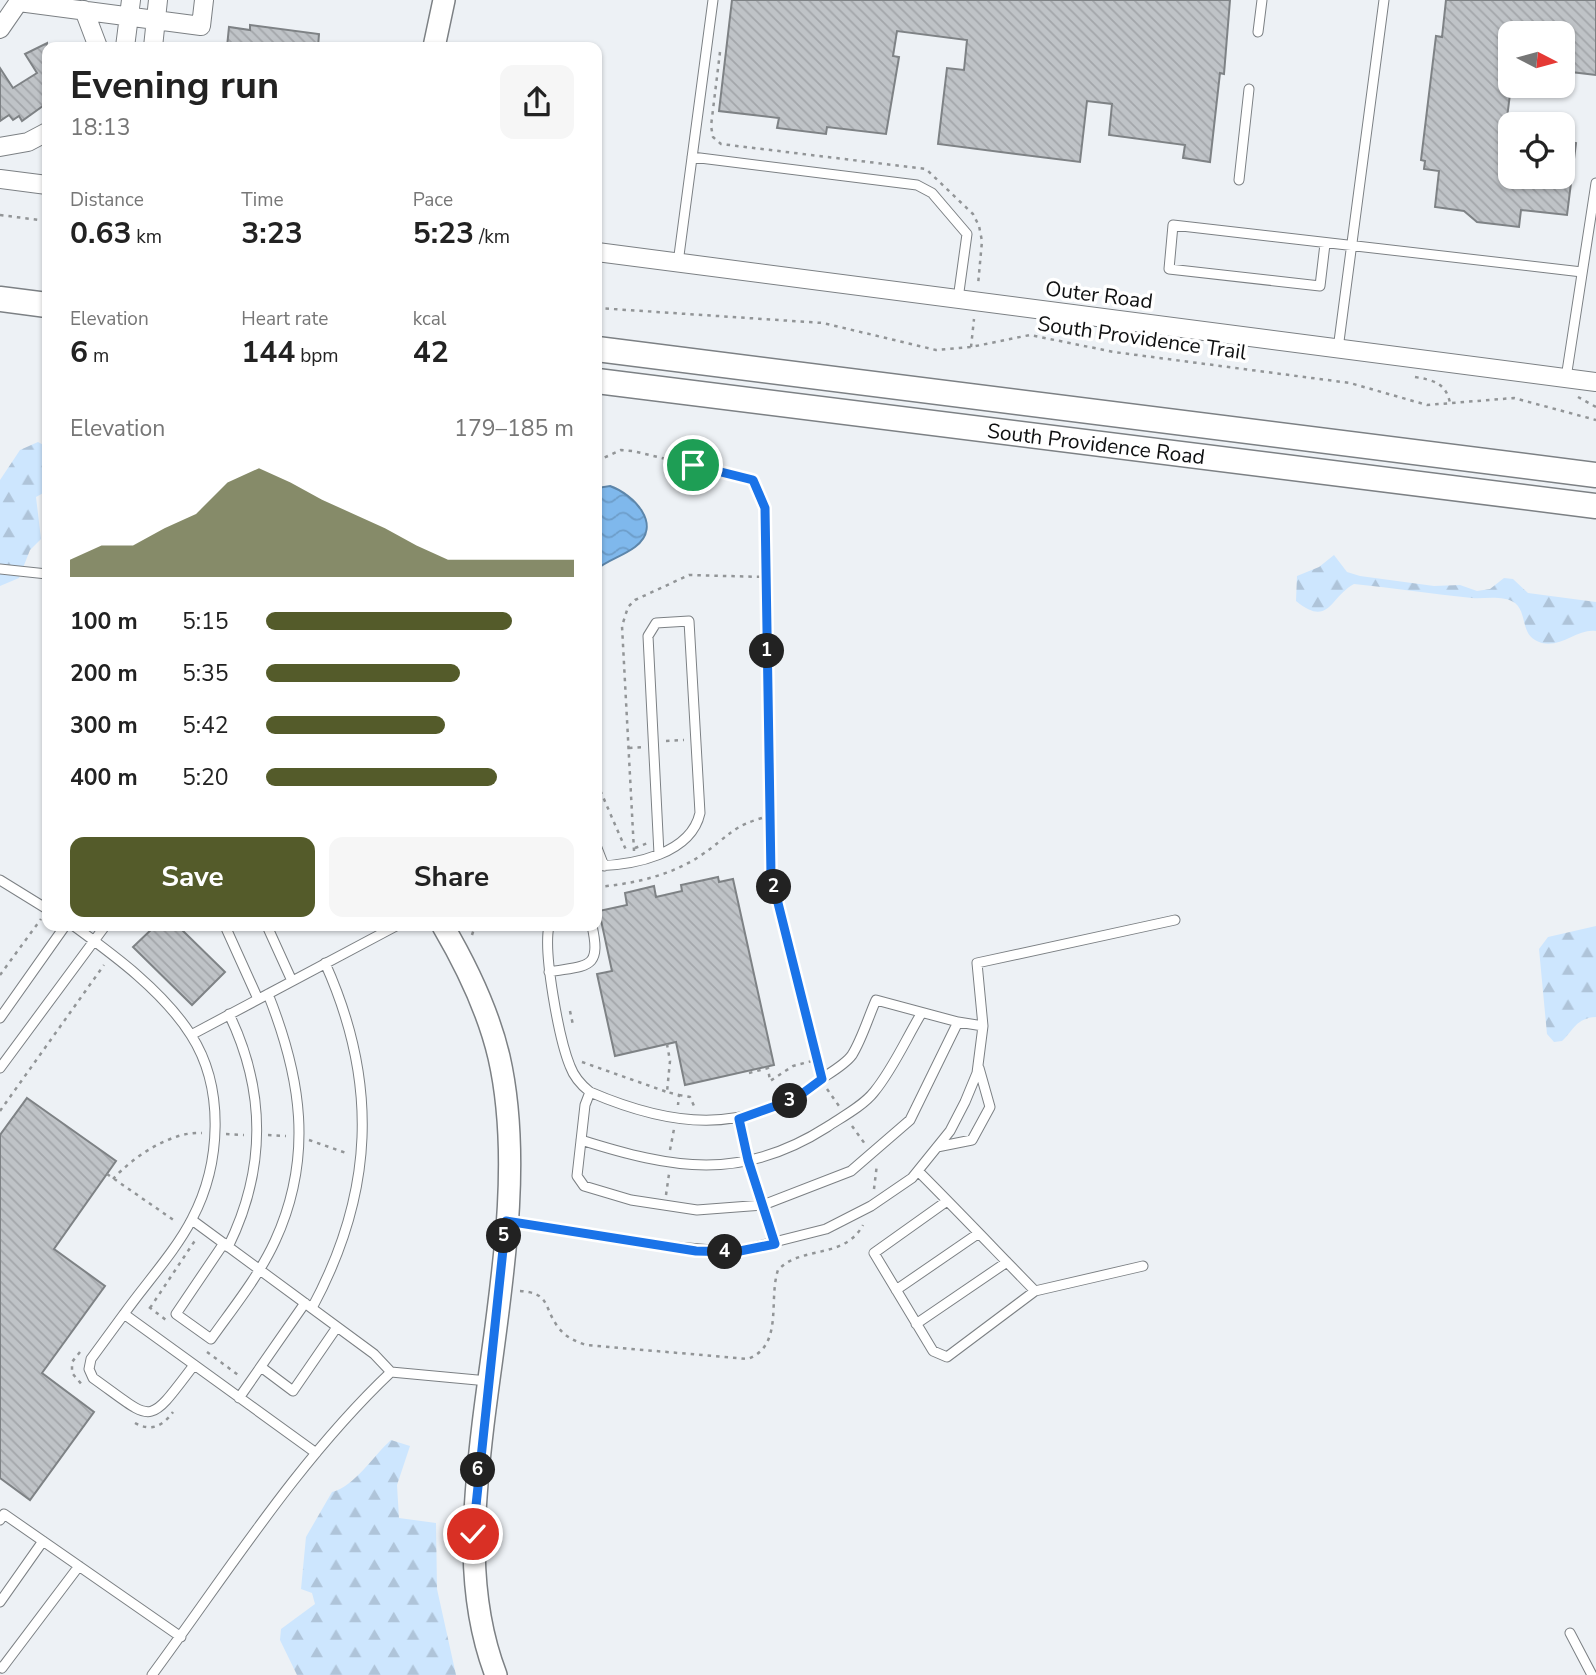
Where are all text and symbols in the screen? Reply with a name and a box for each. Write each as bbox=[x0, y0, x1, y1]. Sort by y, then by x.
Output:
north arrow bbox=[1498, 21, 1575, 98]
map controls bbox=[1498, 21, 1575, 189]
text: Evening run bbox=[70, 60, 279, 111]
button: share bbox=[500, 65, 574, 139]
text: 18:13 bbox=[70, 112, 130, 143]
button: locate bbox=[1498, 112, 1575, 189]
text: Distance bbox=[70, 187, 144, 213]
text: Time bbox=[241, 187, 284, 213]
text: Pace bbox=[413, 187, 453, 213]
text: 0.63 bbox=[70, 213, 131, 254]
text: 3:23 bbox=[241, 213, 303, 254]
text: 5:23 bbox=[413, 213, 474, 254]
text: km bbox=[131, 224, 162, 250]
text: /km bbox=[474, 224, 510, 250]
street label: Outer Road bbox=[1044, 275, 1154, 315]
text: Elevation bbox=[70, 306, 149, 332]
text: Heart rate bbox=[241, 306, 328, 332]
text: kcal bbox=[413, 306, 446, 332]
street label: South Providence Trail bbox=[1036, 309, 1249, 367]
text: 6 bbox=[70, 332, 88, 373]
text: 144 bbox=[241, 332, 295, 373]
text: 42 bbox=[413, 332, 449, 373]
text: m bbox=[88, 343, 109, 369]
text: bpm bbox=[295, 343, 339, 369]
text: Elevation bbox=[70, 413, 165, 444]
text: 179–185 m bbox=[454, 413, 574, 444]
street label: South Providence Road bbox=[986, 417, 1206, 471]
pin bbox=[663, 435, 723, 495]
icon: arrive bbox=[674, 446, 712, 484]
text: 100 m bbox=[70, 606, 138, 637]
text: 5:15 bbox=[182, 606, 229, 637]
pin: 1 bbox=[750, 634, 784, 668]
text: 1 bbox=[761, 637, 772, 663]
text: 200 m bbox=[70, 658, 138, 689]
text: 5:35 bbox=[182, 658, 229, 689]
text: 300 m bbox=[70, 710, 138, 741]
text: 5:42 bbox=[182, 710, 229, 741]
text: 400 m bbox=[70, 762, 138, 793]
text: 5:20 bbox=[182, 762, 229, 793]
button: Save bbox=[70, 837, 315, 917]
button: Share bbox=[329, 837, 574, 917]
pin: 2 bbox=[756, 870, 792, 904]
text: 2 bbox=[768, 873, 779, 899]
pin: 3 bbox=[772, 1084, 808, 1118]
text: 3 bbox=[784, 1087, 795, 1113]
pin: 5 bbox=[486, 1218, 522, 1254]
text: 5 bbox=[498, 1222, 509, 1248]
pin: 4 bbox=[708, 1234, 742, 1270]
text: 4 bbox=[719, 1238, 730, 1264]
pin: 6 bbox=[461, 1452, 496, 1488]
text: 6 bbox=[472, 1456, 483, 1482]
pin bbox=[443, 1504, 503, 1564]
icon: check bbox=[454, 1515, 492, 1553]

